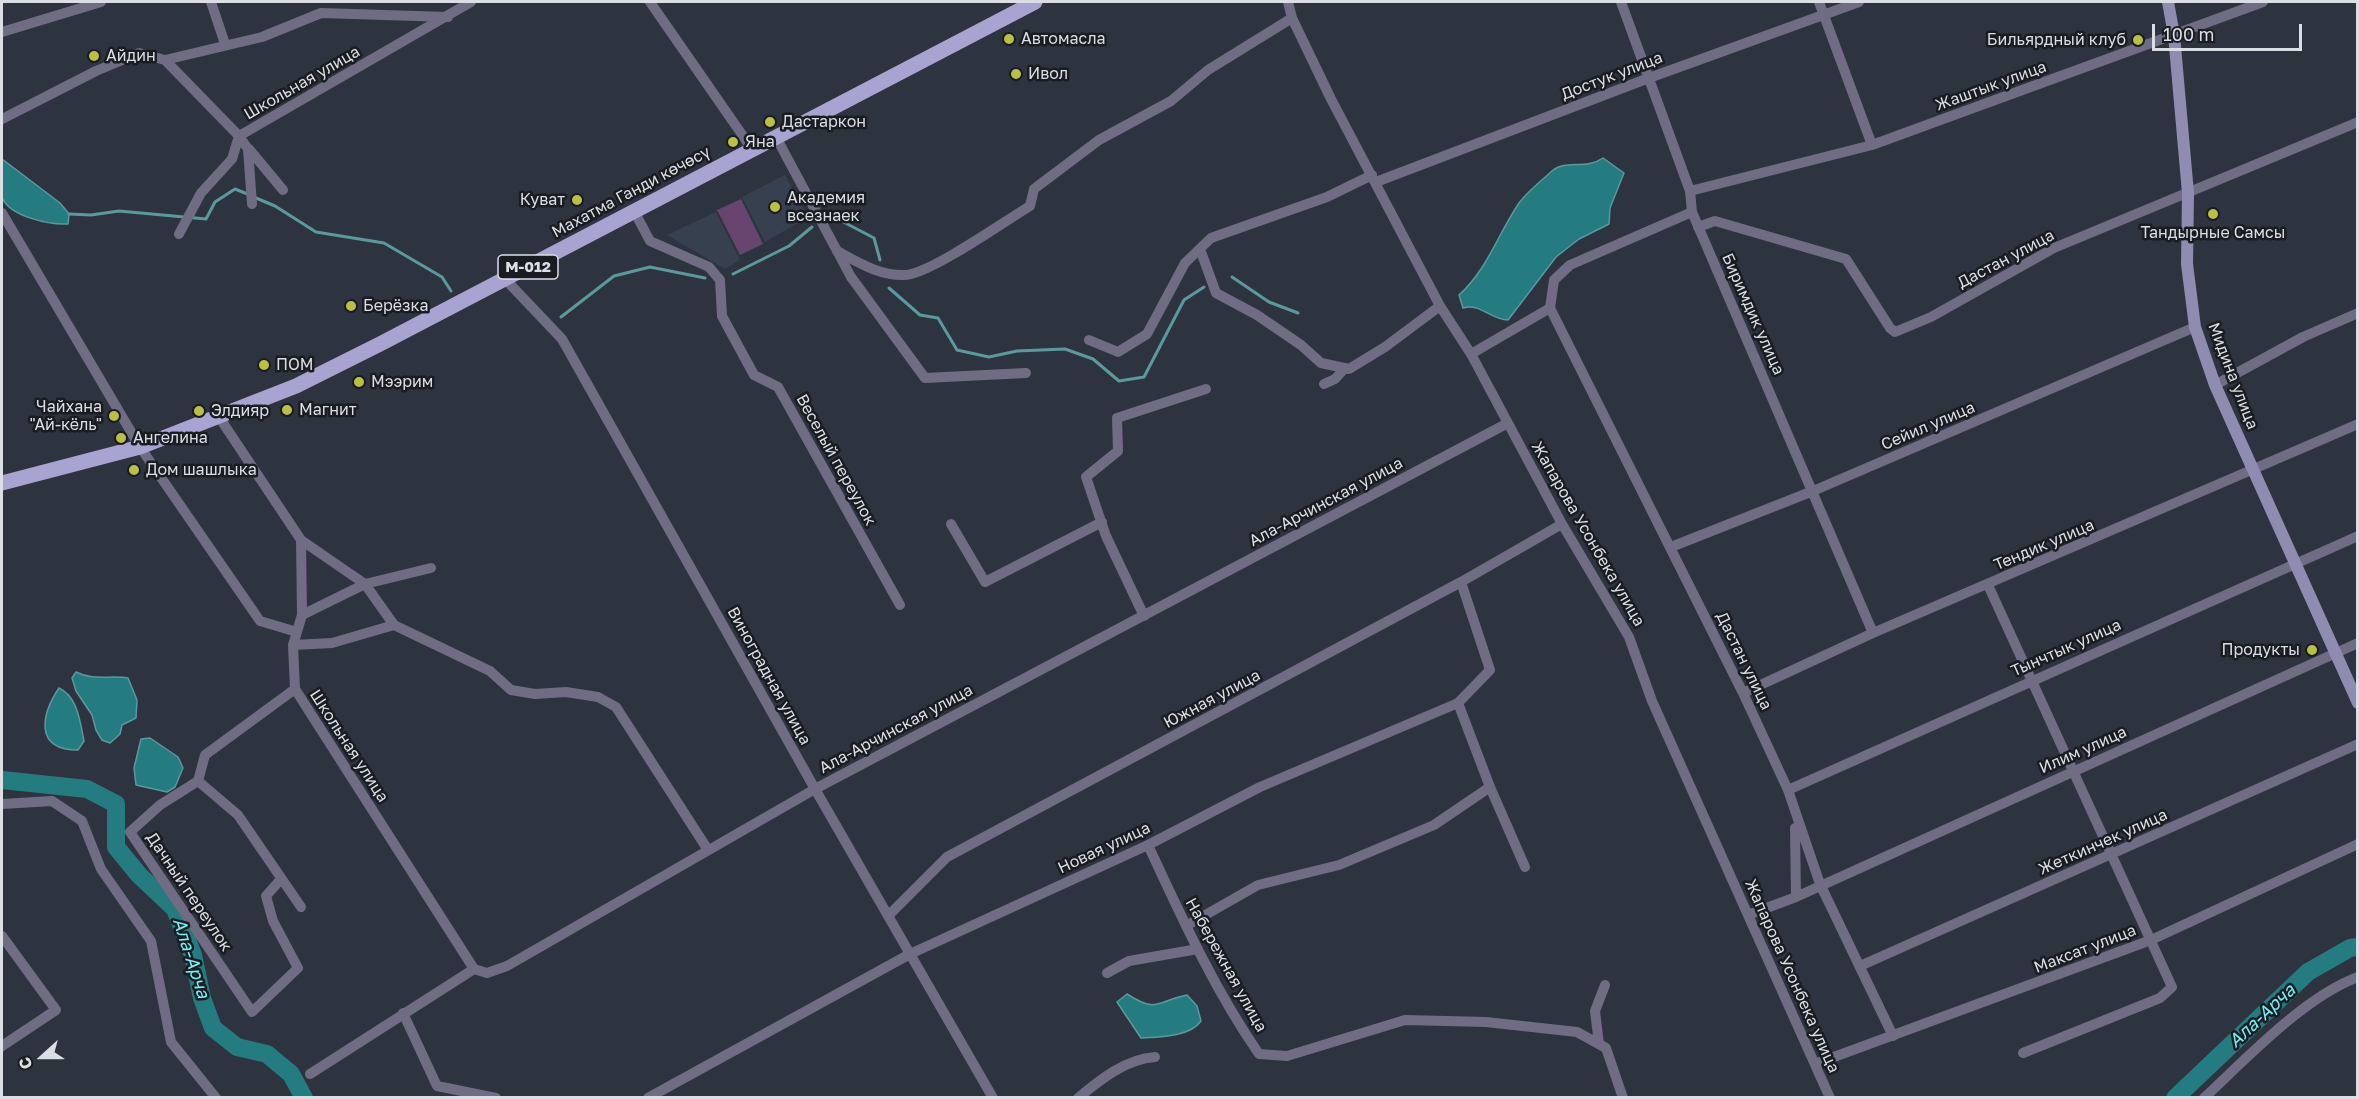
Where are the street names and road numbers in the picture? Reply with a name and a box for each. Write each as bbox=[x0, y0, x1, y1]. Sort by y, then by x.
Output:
street label: Школьная улица bbox=[241, 42, 363, 124]
street label: Достук улица bbox=[1559, 48, 1665, 104]
street label: Жаштык улица bbox=[1933, 57, 2049, 115]
street label: Махатма Ганди көчөсү bbox=[549, 142, 713, 242]
street label: Дастан улица bbox=[1954, 225, 2058, 293]
street label: Биримдик улица bbox=[1718, 250, 1788, 378]
road number: М-012 bbox=[498, 255, 558, 279]
street label: Мидина улица bbox=[2204, 320, 2262, 432]
street label: Веселый переулок bbox=[792, 391, 880, 529]
street label: Сейил улица bbox=[1878, 398, 1978, 454]
street label: Жапарова Усонбека улица bbox=[1527, 438, 1649, 630]
street label: Ала-Арчинская улица bbox=[1246, 453, 1406, 551]
street label: Тендик улица bbox=[1991, 515, 2097, 575]
street label: Виноградная улица bbox=[723, 604, 815, 748]
street label: Дастан улица bbox=[1712, 609, 1776, 713]
street label: Тынчтык улица bbox=[2008, 615, 2124, 681]
street label: Южная улица bbox=[1160, 665, 1264, 733]
street label: Ала-Арчинская улица bbox=[816, 680, 976, 778]
street label: Школьная улица bbox=[305, 686, 393, 806]
street label: Илим улица bbox=[2036, 722, 2130, 778]
street label: Жеткинчек улица bbox=[2036, 805, 2170, 879]
street label: Новая улица bbox=[1055, 818, 1153, 878]
street label: Дачный переулок bbox=[142, 829, 236, 955]
street label: Жапарова Усонбека улица bbox=[1741, 876, 1843, 1076]
street label: Набережная улица bbox=[1181, 895, 1271, 1035]
street label: Максат улица bbox=[2031, 921, 2139, 977]

